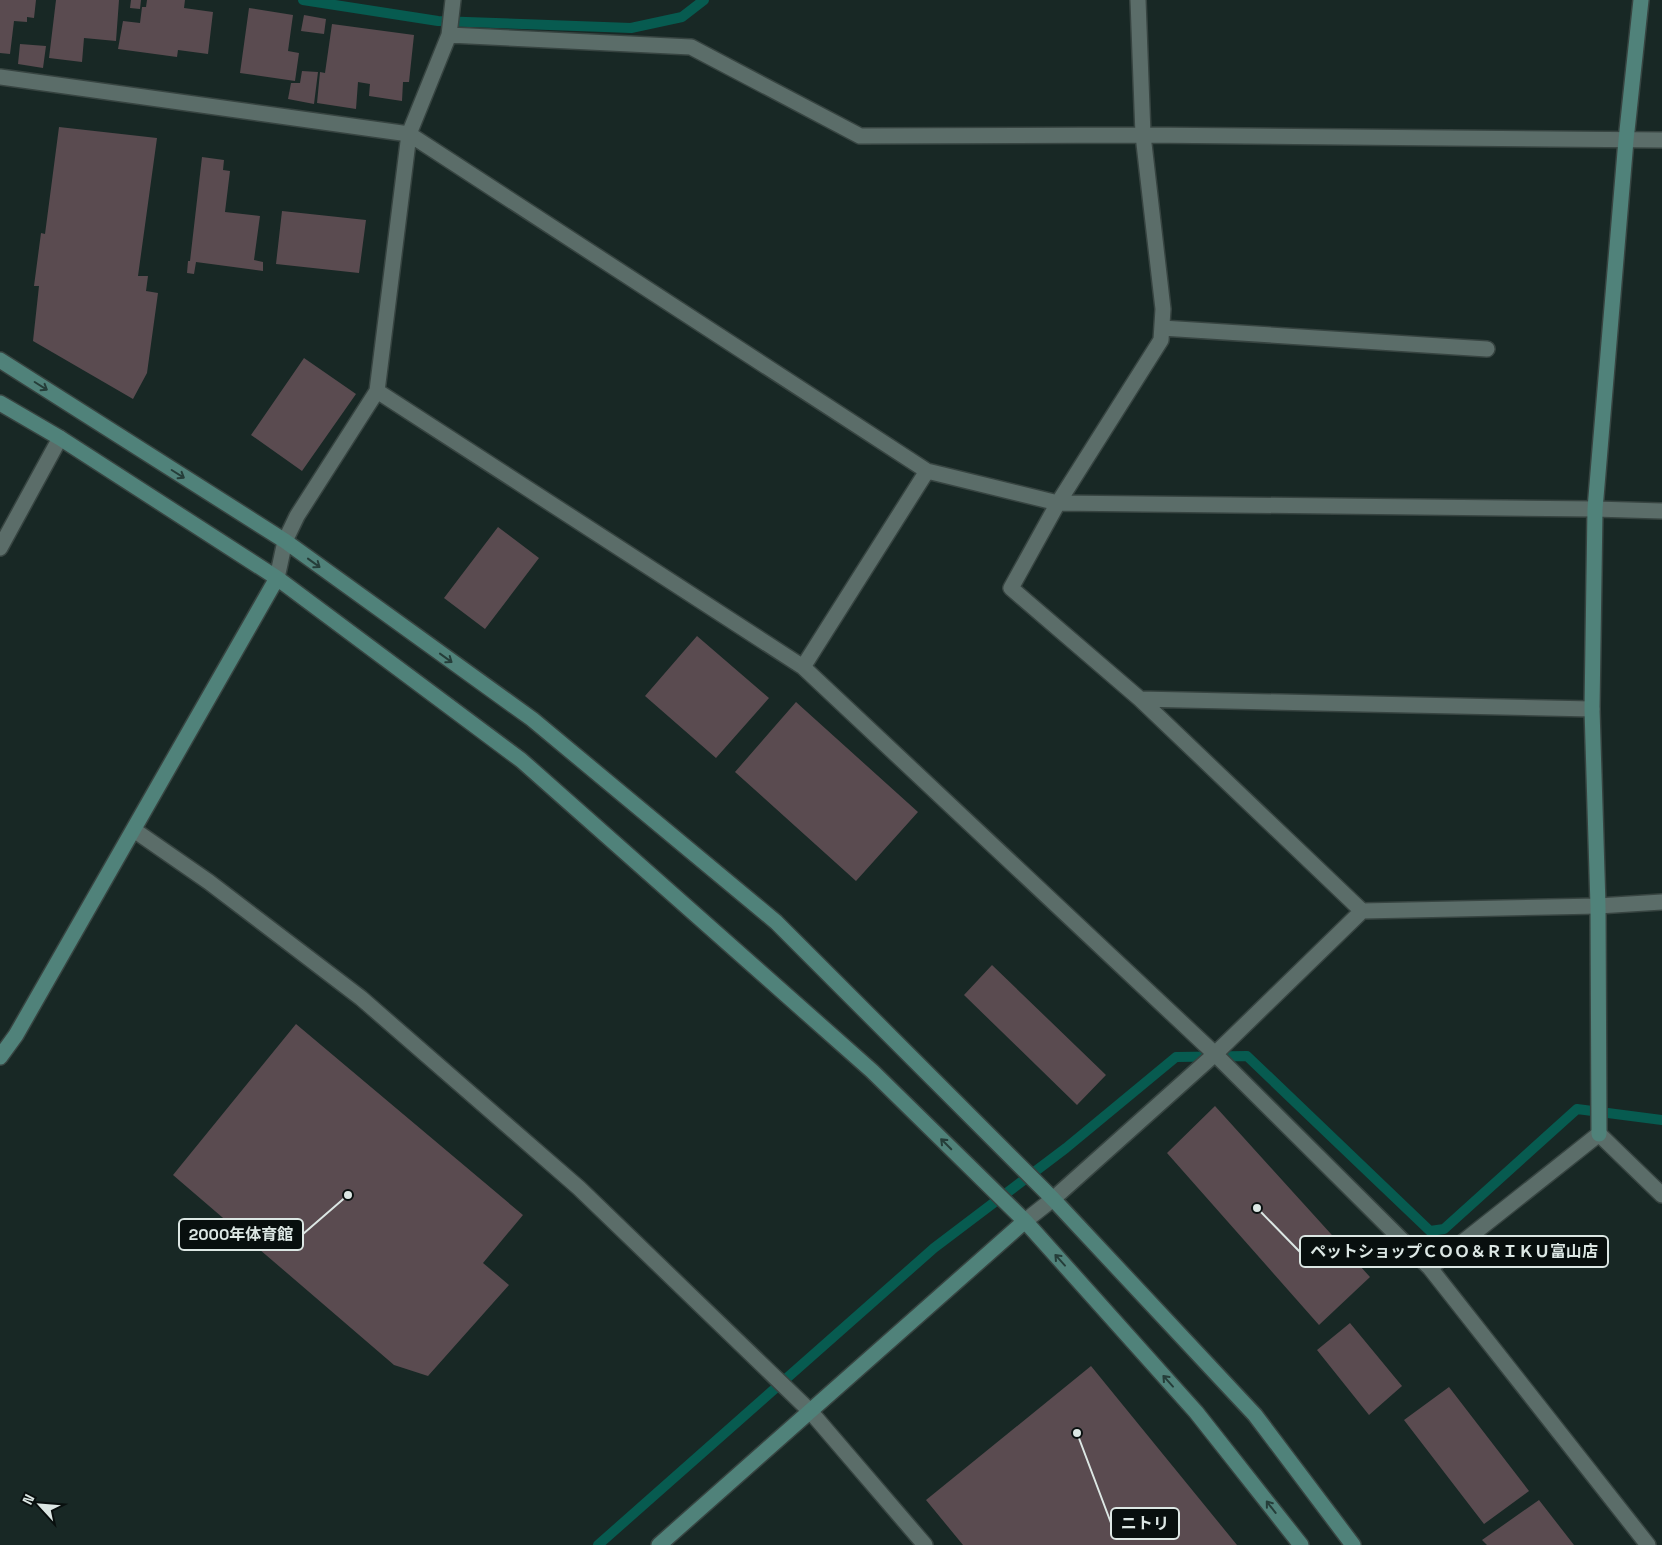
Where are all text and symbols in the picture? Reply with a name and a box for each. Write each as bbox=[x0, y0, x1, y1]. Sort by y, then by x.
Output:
one-way arrow bbox=[34, 382, 48, 392]
one-way arrow bbox=[171, 469, 185, 479]
one-way arrow bbox=[307, 557, 320, 568]
one-way arrow bbox=[439, 652, 452, 663]
one-way arrow bbox=[941, 1138, 953, 1150]
callout: 2000年体育館 bbox=[179, 1219, 303, 1250]
text: 2000年体育館 bbox=[189, 1224, 293, 1245]
callout: ペットショップＣＯＯ＆ＲＩＫＵ富山店 bbox=[1300, 1236, 1608, 1267]
text: ペットショップＣＯＯ＆ＲＩＫＵ富山店 bbox=[1310, 1241, 1598, 1262]
one-way arrow bbox=[1054, 1253, 1066, 1266]
one-way arrow bbox=[1162, 1375, 1174, 1388]
north arrow bbox=[15, 1480, 65, 1530]
text: N bbox=[18, 1491, 38, 1507]
one-way arrow bbox=[1266, 1500, 1276, 1514]
callout: ニトリ bbox=[1111, 1508, 1179, 1539]
text: ニトリ bbox=[1121, 1513, 1169, 1534]

